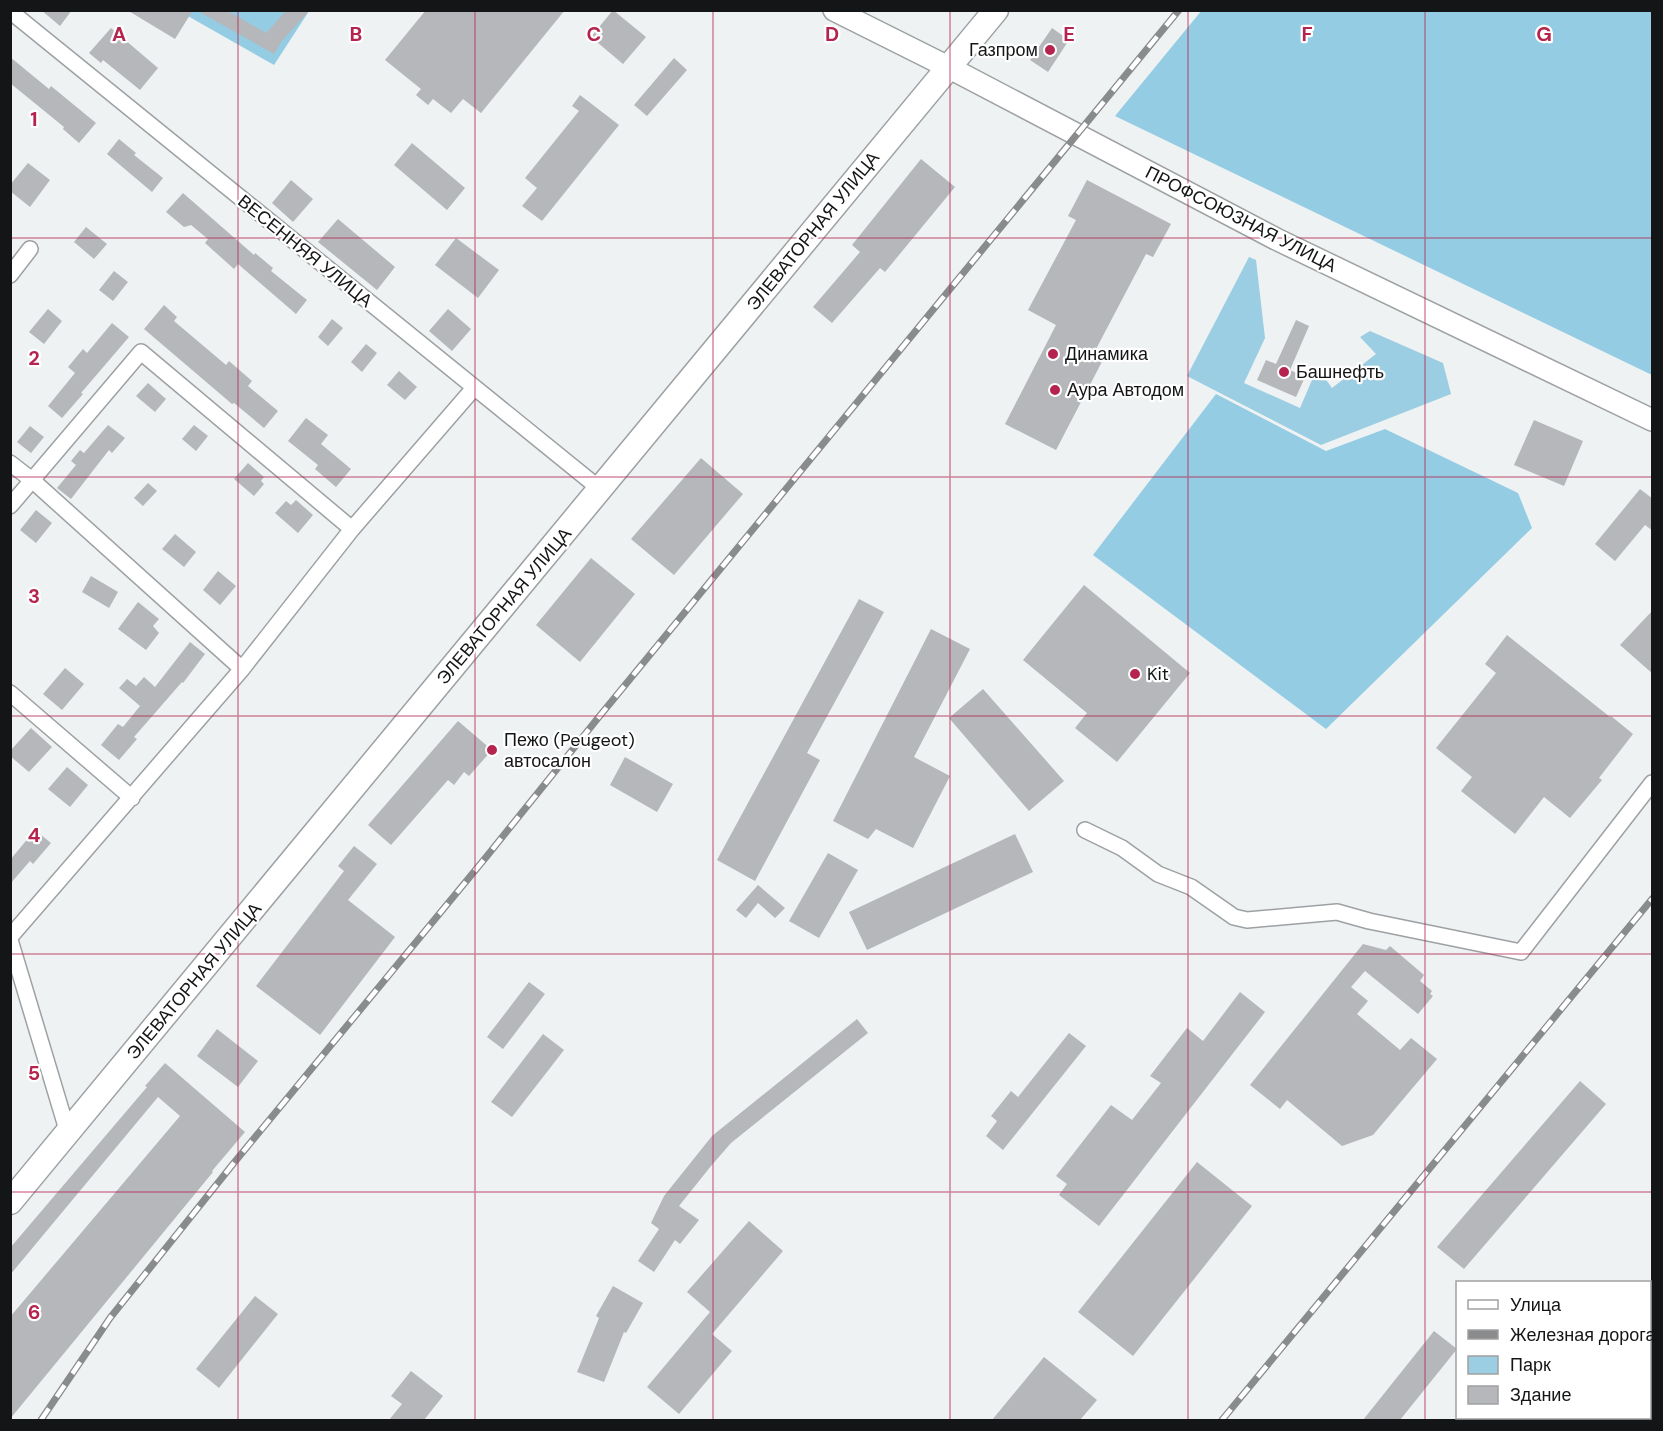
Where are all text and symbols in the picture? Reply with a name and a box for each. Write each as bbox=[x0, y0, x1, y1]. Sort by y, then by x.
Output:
text: A bbox=[112, 21, 126, 47]
text: B bbox=[350, 21, 362, 47]
text: C bbox=[587, 21, 601, 47]
text: D bbox=[825, 21, 839, 47]
text: E bbox=[1063, 21, 1075, 47]
text: F bbox=[1301, 21, 1313, 47]
text: G bbox=[1536, 21, 1552, 47]
place label: Газпром bbox=[969, 38, 1038, 62]
marker: Газпром bbox=[1043, 43, 1057, 57]
text: 1 bbox=[30, 106, 38, 132]
street label: ЭЛЕВАТОРНАЯ УЛИЦА bbox=[741, 146, 885, 316]
street label: ПРОФСОЮЗНАЯ УЛИЦА bbox=[1141, 160, 1341, 278]
street label: ВЕСЕННЯЯ УЛИЦА bbox=[233, 189, 377, 313]
place label: Динамика bbox=[1065, 342, 1149, 366]
text: 2 bbox=[28, 345, 40, 371]
marker: Динамика bbox=[1046, 347, 1060, 361]
place label: Башнефть bbox=[1296, 360, 1384, 384]
marker: Башнефть bbox=[1277, 365, 1291, 379]
place label: Аура Автодом bbox=[1067, 378, 1184, 402]
marker: Аура Автодом bbox=[1048, 383, 1062, 397]
street label: ЭЛЕВАТОРНАЯ УЛИЦА bbox=[431, 522, 577, 690]
text: 3 bbox=[28, 583, 40, 609]
place label: Kit bbox=[1147, 662, 1169, 686]
marker: Kit bbox=[1128, 667, 1142, 681]
place label: Пежо (Peugeot) автосалон bbox=[504, 728, 635, 773]
marker: Пежо (Peugeot) автосалон bbox=[485, 743, 499, 757]
text: 4 bbox=[28, 822, 41, 848]
street label: ЭЛЕВАТОРНАЯ УЛИЦА bbox=[121, 897, 267, 1065]
text: 5 bbox=[28, 1060, 40, 1086]
legend bbox=[1456, 1281, 1651, 1419]
text: Улица bbox=[1510, 1293, 1562, 1317]
text: 6 bbox=[28, 1299, 40, 1325]
text: Железная дорога bbox=[1510, 1323, 1656, 1347]
text: Парк bbox=[1510, 1353, 1551, 1377]
text: Здание bbox=[1510, 1383, 1571, 1407]

